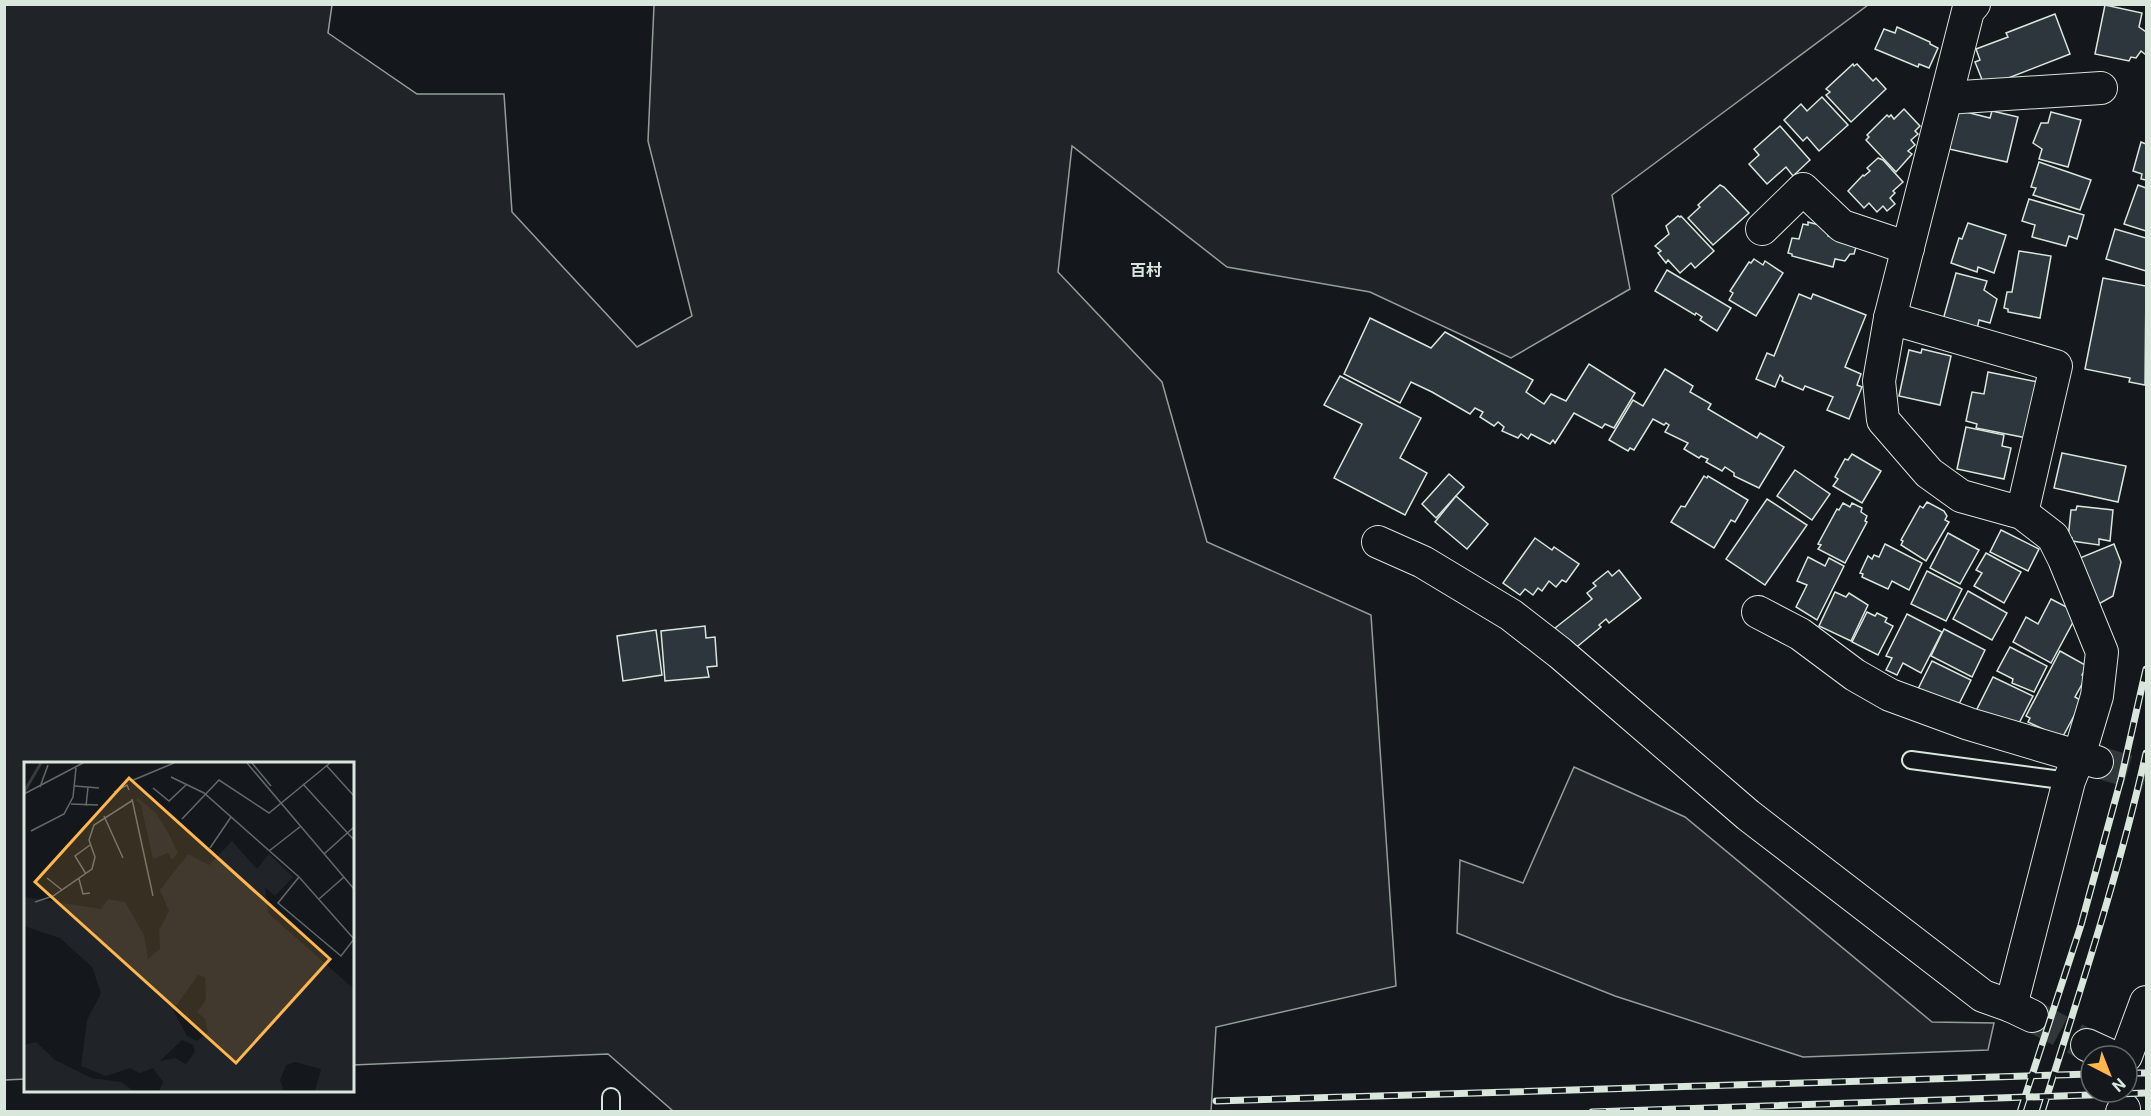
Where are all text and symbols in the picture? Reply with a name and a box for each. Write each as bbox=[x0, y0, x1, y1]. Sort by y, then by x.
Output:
district label: 百村 bbox=[1130, 261, 1162, 280]
inset map bbox=[24, 762, 354, 1092]
north arrow bbox=[2079, 1044, 2139, 1104]
text: N bbox=[2108, 1074, 2129, 1096]

